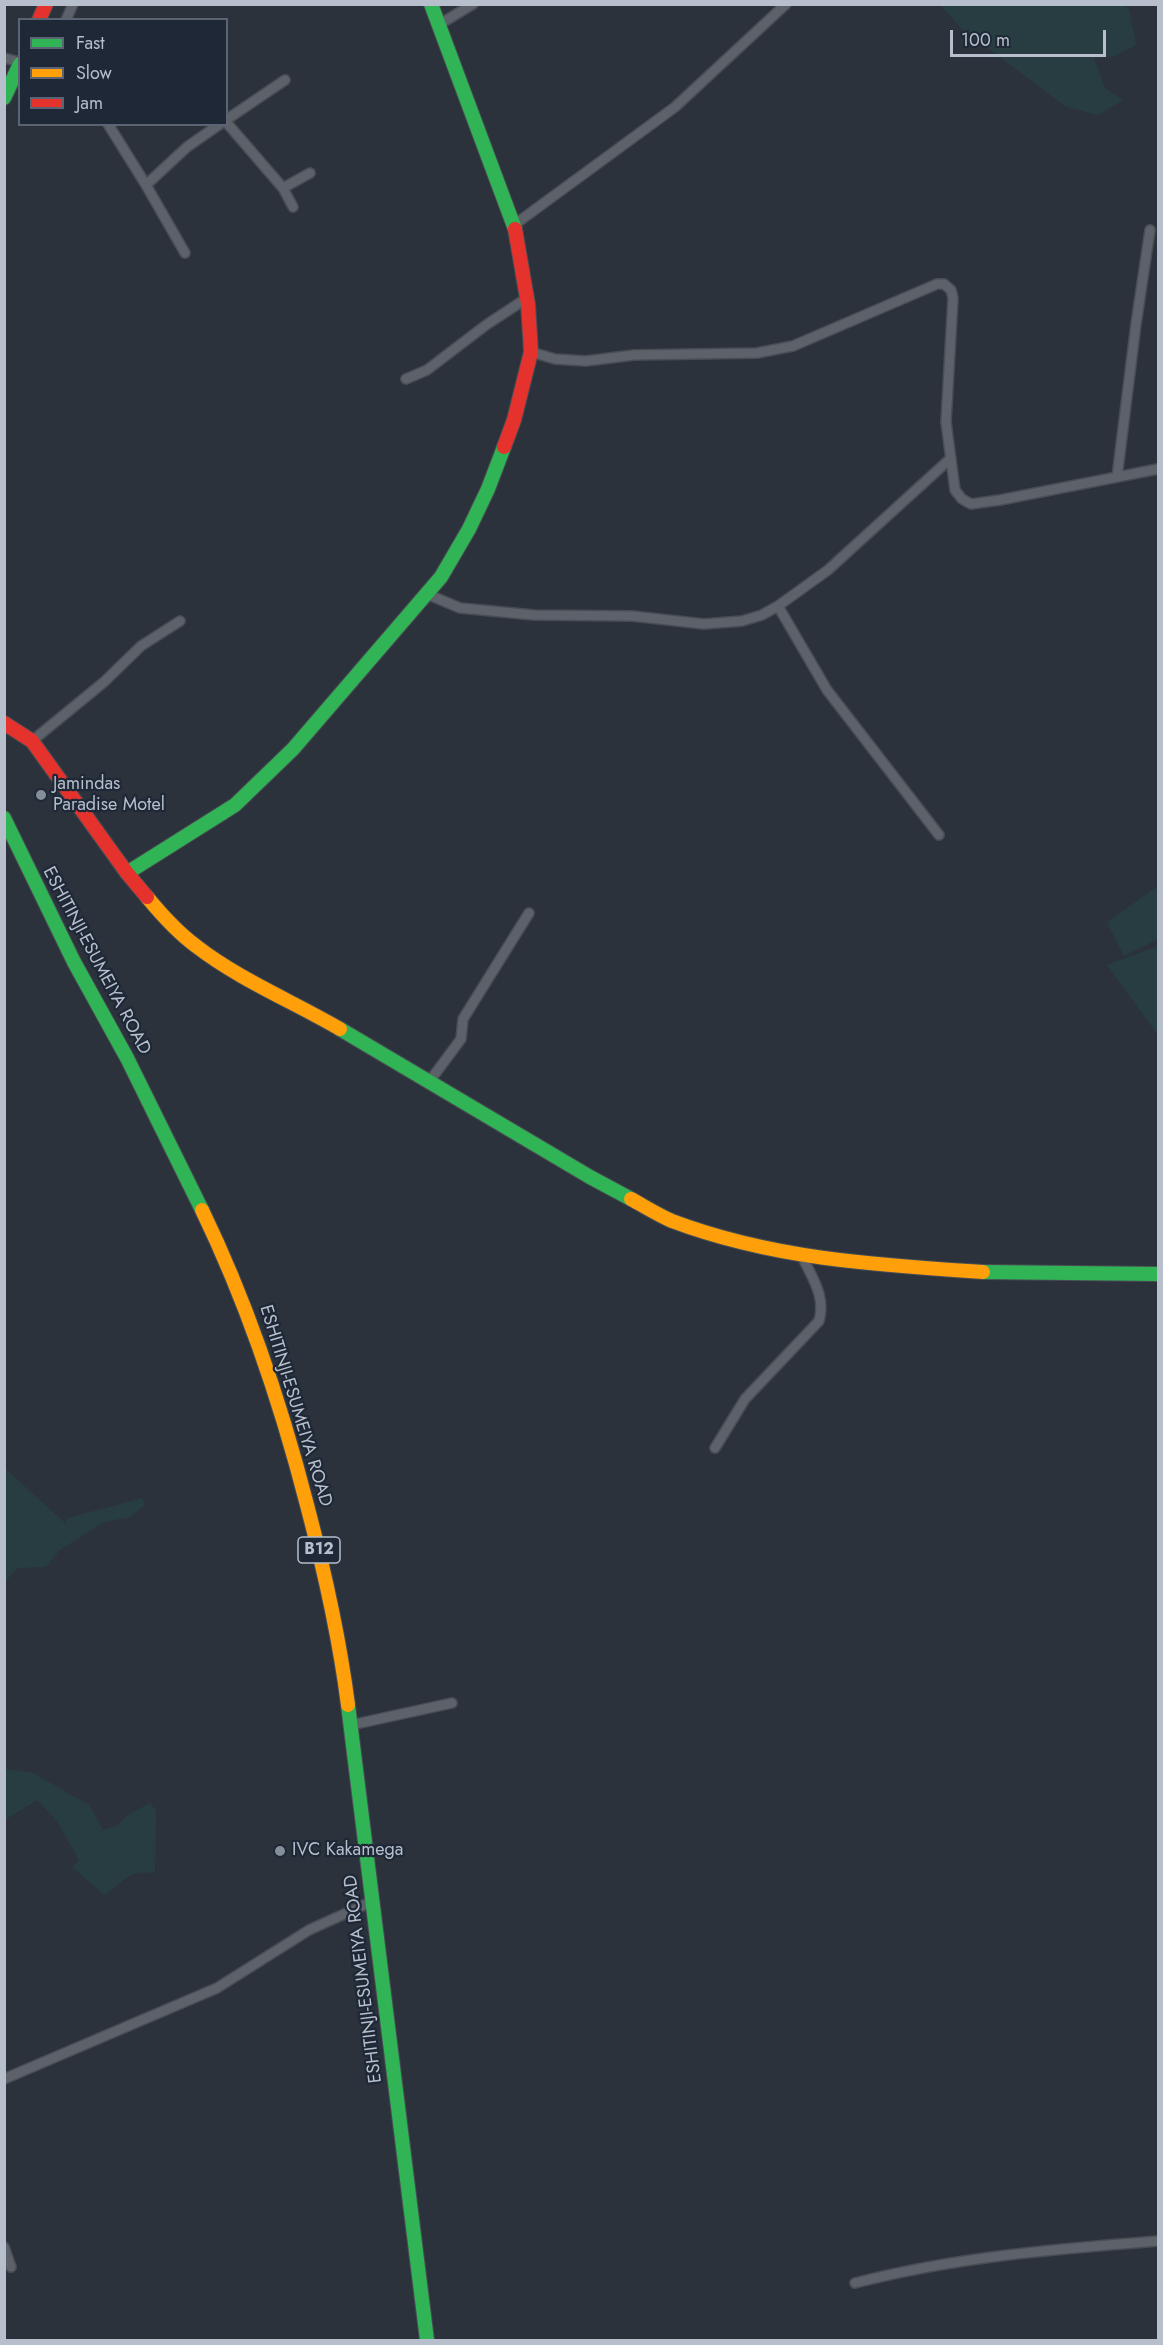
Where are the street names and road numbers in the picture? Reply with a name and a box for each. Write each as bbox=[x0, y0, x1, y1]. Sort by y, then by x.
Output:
street label: ESHITINJI-ESUMEIYA ROAD bbox=[37, 863, 155, 1059]
street label: ESHITINJI-ESUMEIYA ROAD bbox=[254, 1303, 336, 1509]
road number: B12 bbox=[298, 1537, 340, 1563]
street label: ESHITINJI-ESUMEIYA ROAD bbox=[341, 1874, 387, 2084]

